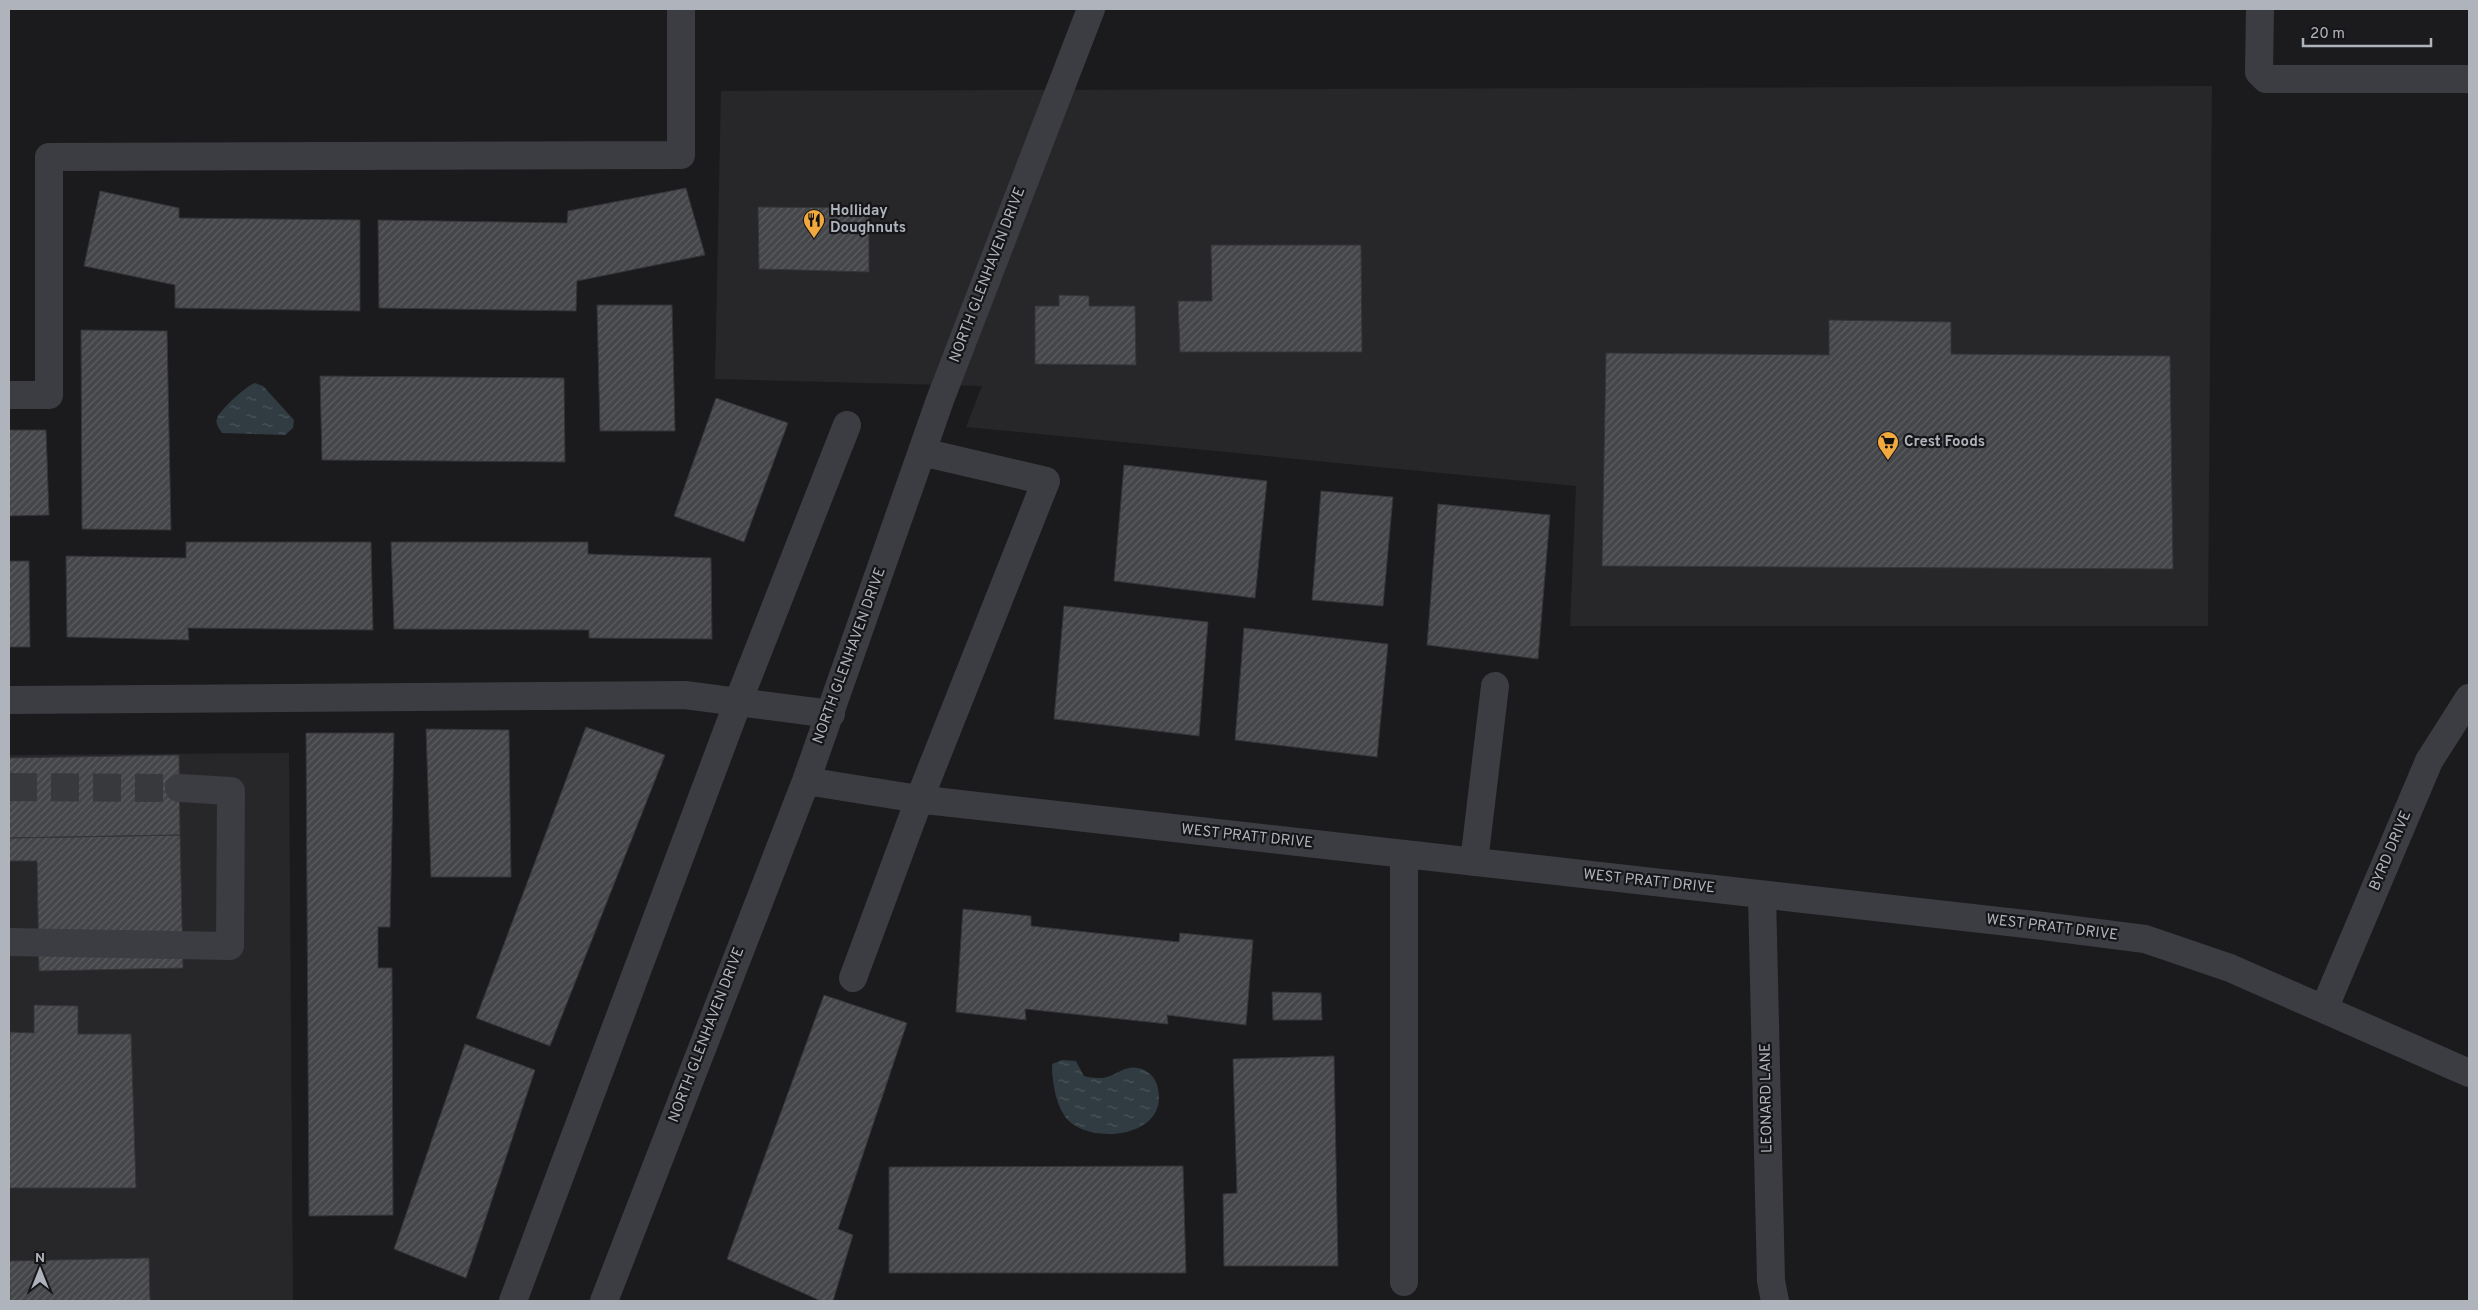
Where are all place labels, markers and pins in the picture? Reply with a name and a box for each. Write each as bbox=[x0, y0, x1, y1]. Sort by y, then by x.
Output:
place label: Holliday Doughnuts bbox=[830, 202, 906, 238]
restaurant icon: Holliday Doughnuts bbox=[802, 208, 826, 239]
supermarket icon: Crest Foods bbox=[1876, 430, 1900, 461]
place label: Crest Foods bbox=[1904, 433, 1985, 452]

